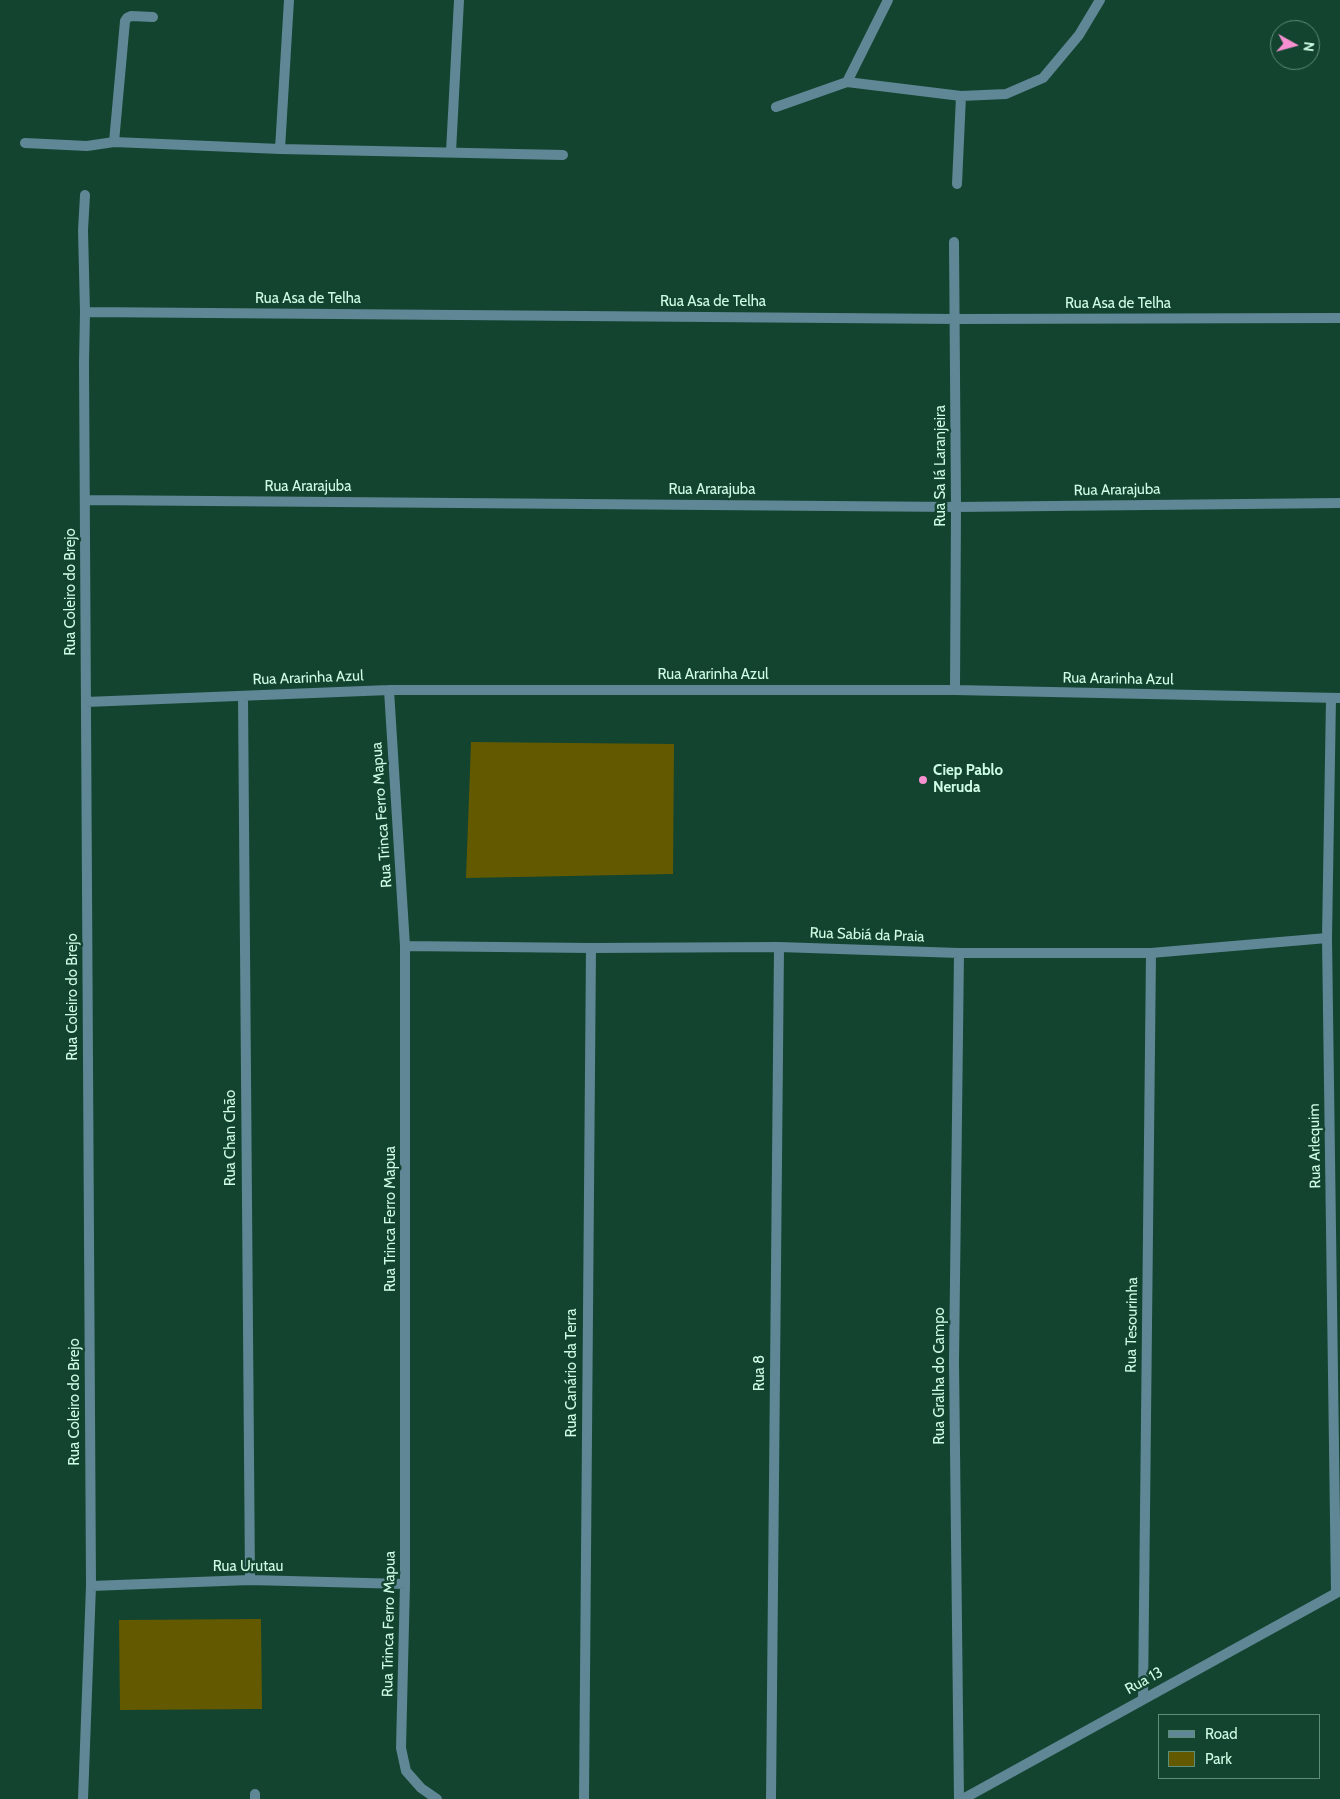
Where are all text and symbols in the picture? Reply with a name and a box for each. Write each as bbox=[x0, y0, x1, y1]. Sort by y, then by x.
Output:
north arrow bbox=[1270, 20, 1320, 70]
text: N bbox=[1299, 41, 1318, 53]
street label: Rua Asa de Telha bbox=[255, 290, 361, 308]
street label: Rua Asa de Telha bbox=[660, 293, 766, 311]
street label: Rua Asa de Telha bbox=[1065, 295, 1171, 313]
street label: Rua Sa Iá Laranjeira bbox=[932, 405, 950, 527]
street label: Rua Ararajuba bbox=[265, 478, 351, 496]
street label: Rua Ararajuba bbox=[1073, 480, 1161, 500]
street label: Rua Ararajuba bbox=[669, 481, 755, 499]
street label: Rua Coleiro do Brejo bbox=[62, 528, 80, 656]
street label: Rua Ararinha Azul bbox=[657, 666, 769, 684]
street label: Rua Ararinha Azul bbox=[252, 667, 364, 689]
street label: Rua Ararinha Azul bbox=[1062, 669, 1174, 689]
street label: Rua Trinca Ferro Mapua bbox=[368, 741, 396, 889]
place label: Ciep Pablo Neruda bbox=[933, 762, 1003, 797]
marker: Ciep Pablo Neruda bbox=[917, 774, 929, 786]
street label: Rua Sabiá da Praia bbox=[809, 924, 925, 946]
street label: Rua Coleiro do Brejo bbox=[64, 933, 82, 1061]
street label: Rua Chan Chão bbox=[222, 1090, 240, 1186]
street label: Rua Arlequim bbox=[1305, 1103, 1325, 1189]
street label: Rua Trinca Ferro Mapua bbox=[382, 1146, 400, 1292]
street label: Rua Tesourinha bbox=[1122, 1277, 1142, 1373]
street label: Rua Gralha do Campo bbox=[931, 1307, 949, 1445]
street label: Rua Canário da Terra bbox=[563, 1309, 581, 1437]
street label: Rua Coleiro do Brejo bbox=[66, 1338, 84, 1466]
street label: Rua 8 bbox=[751, 1355, 769, 1391]
street label: Rua Trinca Ferro Mapua bbox=[379, 1551, 399, 1697]
street label: Rua Urutau bbox=[213, 1558, 283, 1576]
street label: Rua 13 bbox=[1122, 1663, 1166, 1699]
legend bbox=[1158, 1714, 1320, 1779]
text: Road bbox=[1205, 1725, 1238, 1743]
text: Park bbox=[1205, 1750, 1232, 1768]

